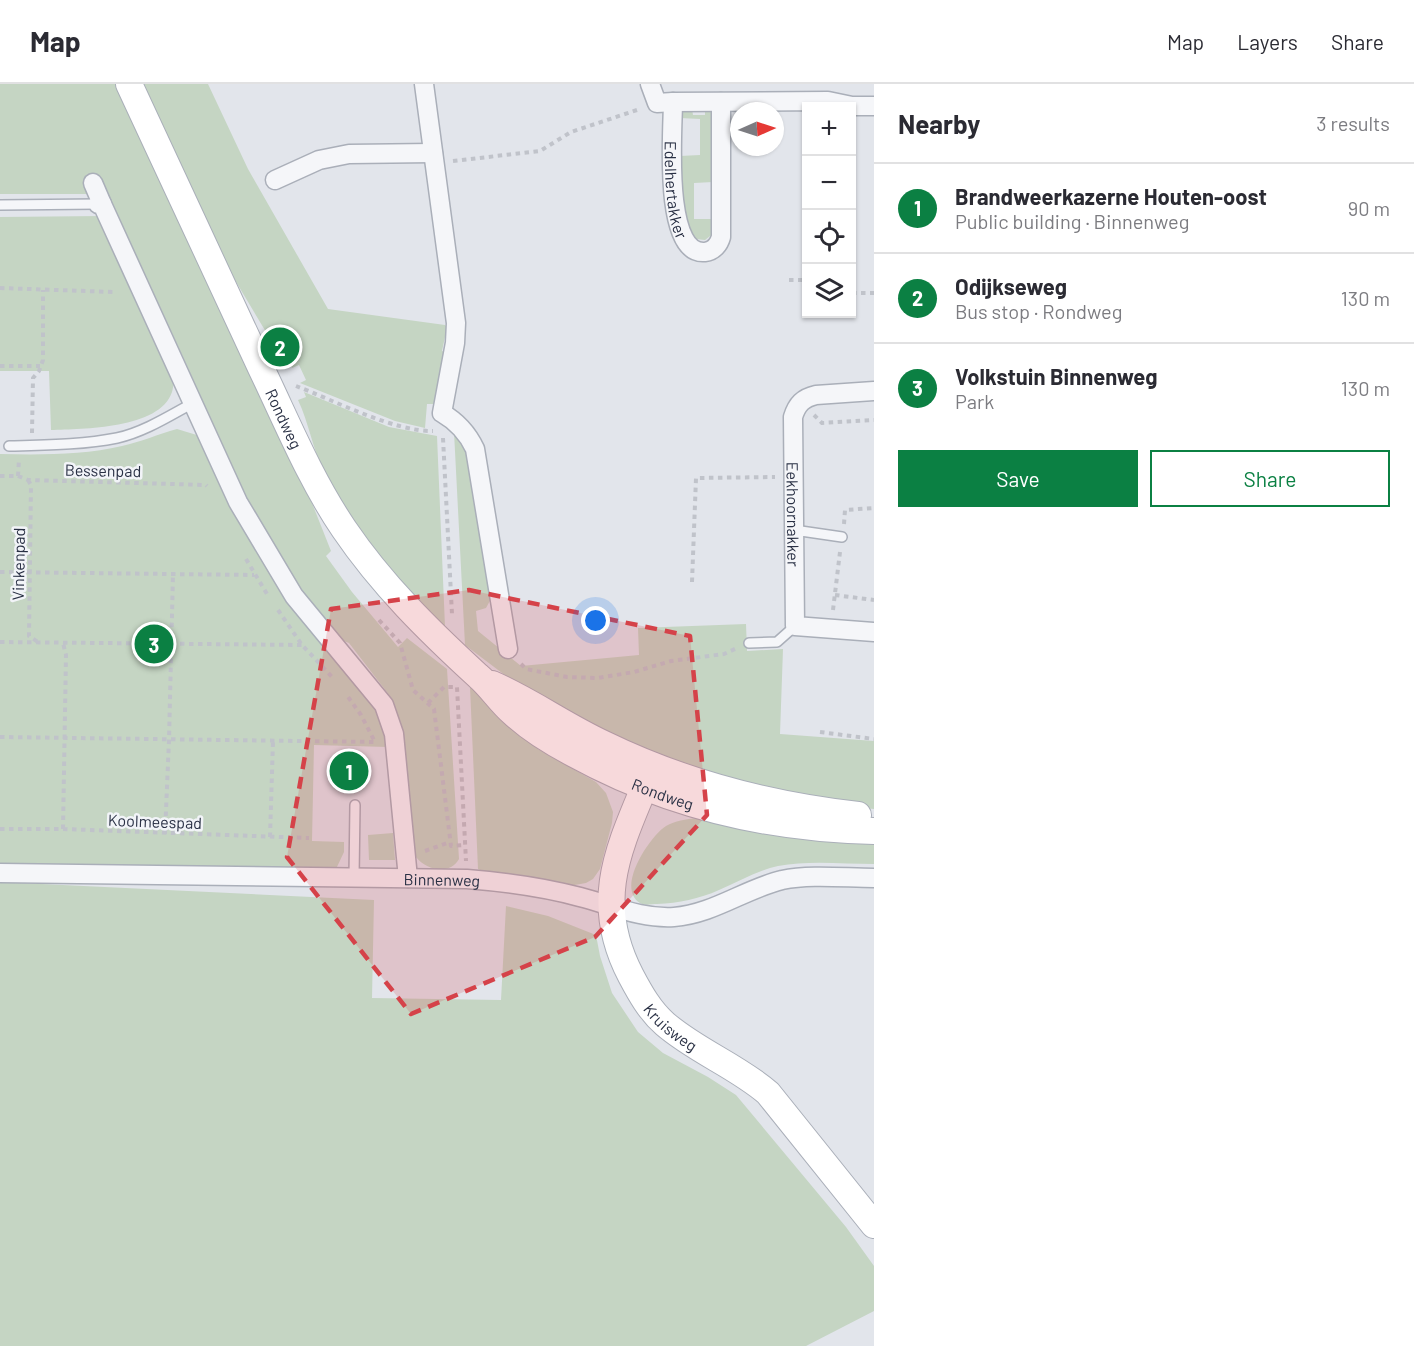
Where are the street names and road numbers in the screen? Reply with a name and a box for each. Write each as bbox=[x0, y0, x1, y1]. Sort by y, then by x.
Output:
street label: Edelhertakker bbox=[662, 141, 692, 242]
street label: Rondweg bbox=[262, 385, 307, 452]
street label: Bessenpad bbox=[65, 460, 141, 480]
street label: Eekhoornakker bbox=[784, 462, 804, 567]
street label: Vinkenpad bbox=[8, 527, 28, 601]
street label: Rondweg bbox=[629, 774, 696, 813]
street label: Koolmeespad bbox=[108, 810, 202, 832]
street label: Binnenweg bbox=[404, 869, 481, 890]
street label: Kruisweg bbox=[640, 999, 701, 1054]

